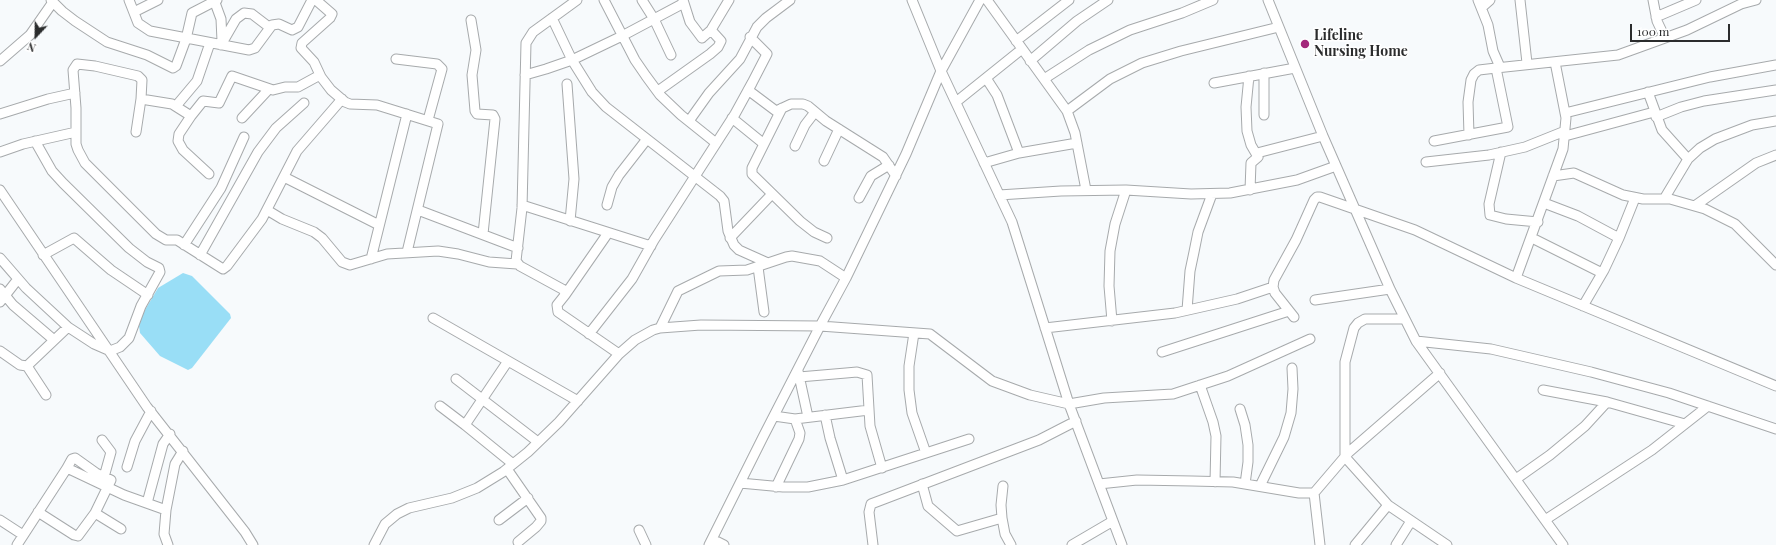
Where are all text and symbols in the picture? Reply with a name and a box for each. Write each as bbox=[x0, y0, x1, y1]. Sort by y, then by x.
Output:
north arrow bbox=[16, 16, 56, 56]
scale bar bbox=[1632, 16, 1732, 42]
text: 100 m bbox=[1637, 23, 1669, 39]
place label: Lifeline Nursing Home bbox=[1314, 28, 1408, 60]
marker: Lifeline Nursing Home bbox=[1299, 38, 1311, 50]
text: N bbox=[25, 39, 38, 56]

